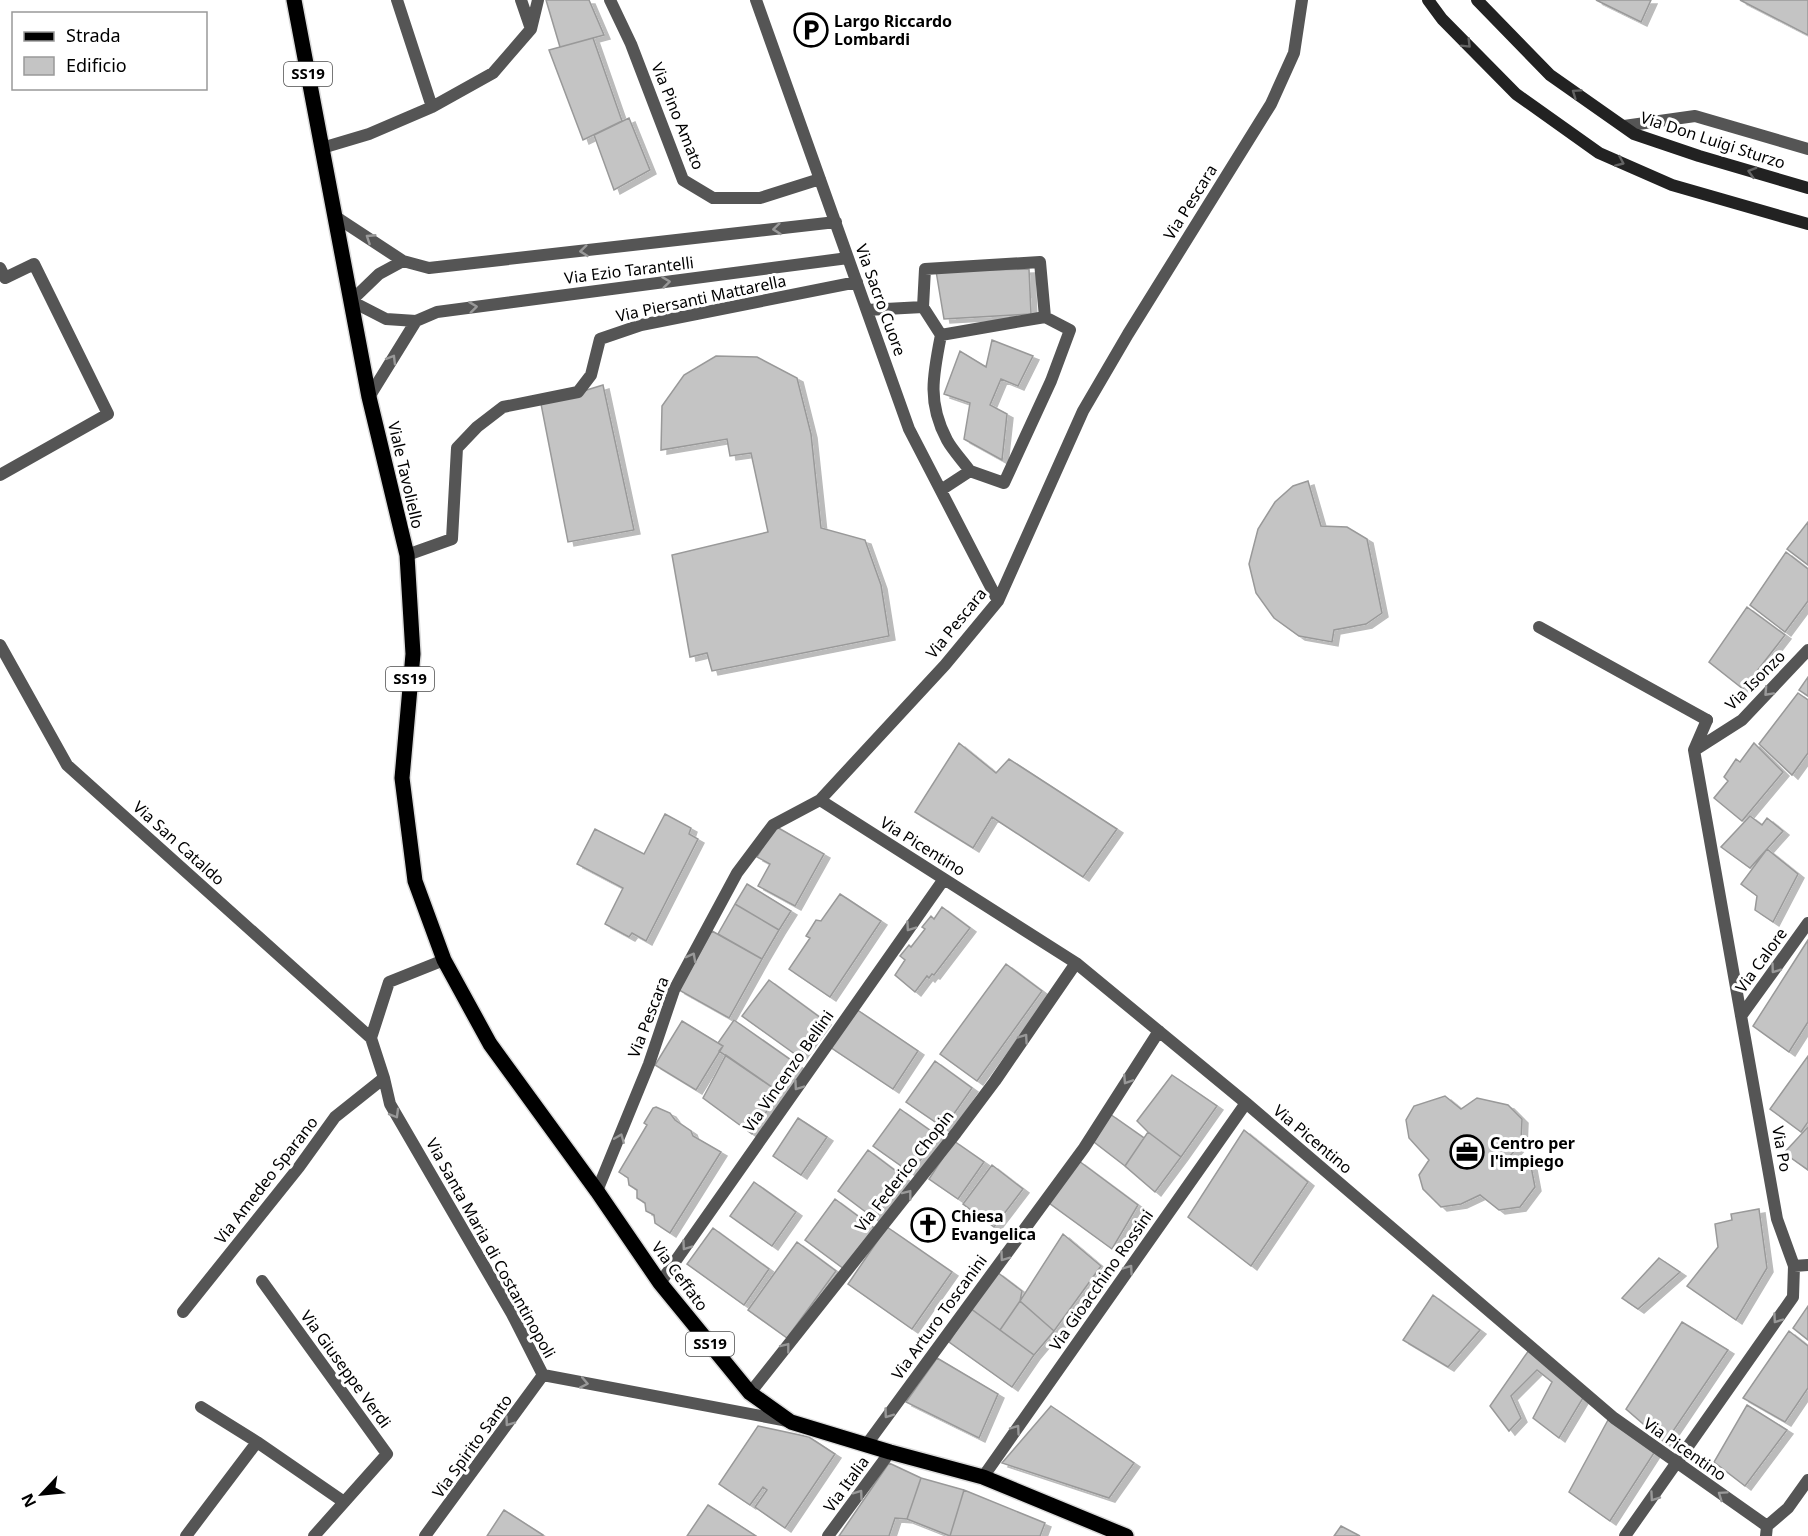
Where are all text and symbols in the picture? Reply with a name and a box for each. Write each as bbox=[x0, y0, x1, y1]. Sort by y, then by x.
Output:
place label: Largo Riccardo Lombardi bbox=[834, 10, 952, 50]
legend bbox=[12, 12, 207, 90]
parking icon: Largo Riccardo Lombardi bbox=[793, 12, 829, 48]
text: Strada bbox=[66, 23, 121, 47]
one-way arrow bbox=[1459, 36, 1470, 47]
text: Edificio bbox=[66, 53, 127, 77]
street label: Via Pino Amato bbox=[646, 59, 710, 173]
road number: SS19 bbox=[284, 62, 332, 86]
one-way arrow bbox=[1571, 89, 1582, 100]
street label: Via Don Luigi Sturzo bbox=[1638, 106, 1788, 174]
one-way arrow bbox=[1614, 155, 1625, 167]
street label: Via Pescara bbox=[1158, 160, 1222, 244]
one-way arrow bbox=[1747, 166, 1757, 179]
one-way arrow bbox=[773, 222, 782, 234]
one-way arrow bbox=[365, 234, 376, 245]
street label: Via Sacro Cuore bbox=[851, 241, 911, 359]
one-way arrow bbox=[579, 244, 588, 256]
street label: Via Ezio Tarantelli bbox=[563, 251, 695, 289]
street label: Via Piersanti Mattarella bbox=[614, 269, 788, 327]
one-way arrow bbox=[661, 276, 671, 289]
one-way arrow bbox=[468, 302, 477, 314]
one-way arrow bbox=[385, 355, 397, 365]
street label: Viale Tavoliello bbox=[383, 419, 429, 531]
street label: Via Pescara bbox=[921, 583, 991, 663]
street label: Via Isonzo bbox=[1720, 645, 1790, 715]
road number: SS19 bbox=[386, 667, 434, 691]
one-way arrow bbox=[1764, 686, 1775, 696]
street label: Via San Cataldo bbox=[128, 796, 230, 890]
street label: Via Picentino bbox=[876, 811, 970, 881]
one-way arrow bbox=[906, 920, 917, 931]
street label: Via Calore bbox=[1730, 923, 1792, 997]
one-way arrow bbox=[685, 952, 696, 963]
one-way arrow bbox=[1771, 963, 1782, 974]
street label: Via Pescara bbox=[622, 973, 674, 1061]
street label: Via Vincenzo Bellini bbox=[738, 1006, 838, 1136]
one-way arrow bbox=[1017, 1034, 1028, 1045]
one-way arrow bbox=[1123, 1074, 1135, 1084]
one-way arrow bbox=[794, 1080, 805, 1091]
street label: Via Picentino bbox=[1269, 1099, 1357, 1179]
street label: Via Federico Chopin bbox=[850, 1106, 958, 1236]
one-way arrow bbox=[388, 1107, 400, 1118]
street label: Via Amedeo Sparano bbox=[209, 1112, 323, 1248]
street label: Via Po bbox=[1767, 1124, 1797, 1174]
place label: Centro per l'impiego bbox=[1490, 1132, 1575, 1172]
one-way arrow bbox=[613, 1133, 625, 1144]
street label: Via Santa Maria di Costantinopoli bbox=[421, 1134, 561, 1362]
office icon: Centro per l'impiego bbox=[1449, 1134, 1485, 1170]
one-way arrow bbox=[900, 1190, 911, 1201]
place label: Chiesa Evangelica bbox=[951, 1205, 1036, 1245]
street label: Via Gioacchino Rossini bbox=[1044, 1205, 1158, 1355]
church icon: Chiesa Evangelica bbox=[910, 1207, 946, 1243]
street label: Via Ceffato bbox=[647, 1237, 713, 1315]
one-way arrow bbox=[682, 1239, 693, 1250]
street label: Via Arturo Toscanini bbox=[886, 1250, 992, 1384]
one-way arrow bbox=[1000, 1251, 1011, 1262]
one-way arrow bbox=[1122, 1265, 1133, 1276]
street label: Via Giuseppe Verdi bbox=[296, 1306, 396, 1432]
one-way arrow bbox=[1773, 1313, 1784, 1324]
road number: SS19 bbox=[686, 1332, 734, 1356]
one-way arrow bbox=[779, 1343, 790, 1354]
one-way arrow bbox=[579, 1376, 589, 1389]
street label: Via Spirito Santo bbox=[427, 1390, 517, 1502]
one-way arrow bbox=[885, 1408, 896, 1419]
street label: Via Picentino bbox=[1639, 1412, 1731, 1486]
one-way arrow bbox=[505, 1416, 516, 1427]
one-way arrow bbox=[1009, 1424, 1020, 1435]
street label: Via Italia bbox=[818, 1452, 874, 1516]
north arrow bbox=[12, 1464, 72, 1524]
text: N bbox=[16, 1490, 41, 1511]
one-way arrow bbox=[852, 1490, 863, 1501]
one-way arrow bbox=[1650, 1490, 1661, 1501]
one-way arrow bbox=[1717, 1491, 1728, 1502]

